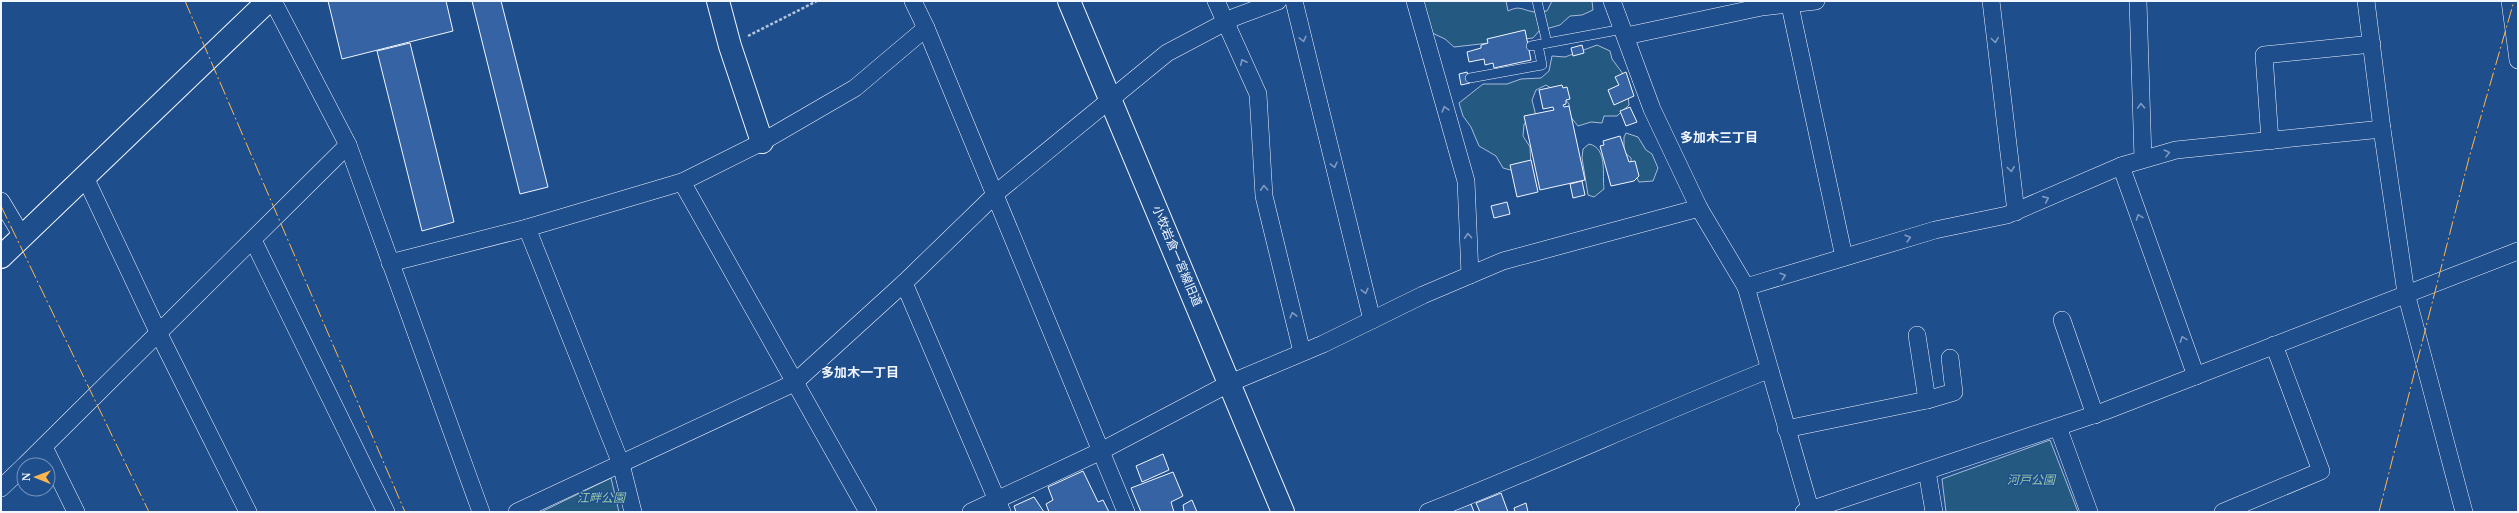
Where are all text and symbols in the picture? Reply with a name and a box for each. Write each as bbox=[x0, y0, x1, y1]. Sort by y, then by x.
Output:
one-way arrow bbox=[1298, 35, 1307, 42]
one-way arrow bbox=[1990, 37, 1999, 43]
one-way arrow bbox=[1240, 58, 1248, 66]
one-way arrow bbox=[2137, 103, 2145, 109]
one-way arrow bbox=[1441, 106, 1450, 113]
district label: 多加木三丁目 bbox=[1680, 128, 1758, 146]
one-way arrow bbox=[2164, 149, 2170, 157]
one-way arrow bbox=[1330, 162, 1338, 168]
one-way arrow bbox=[2006, 166, 2015, 172]
one-way arrow bbox=[1259, 185, 1268, 191]
one-way arrow bbox=[2042, 195, 2049, 203]
street label: 小牧岩倉一宮線旧道 bbox=[1149, 203, 1205, 308]
one-way arrow bbox=[2136, 213, 2144, 220]
one-way arrow bbox=[1464, 233, 1473, 239]
one-way arrow bbox=[1904, 234, 1911, 243]
one-way arrow bbox=[1780, 272, 1787, 280]
one-way arrow bbox=[1361, 288, 1369, 295]
one-way arrow bbox=[1289, 311, 1298, 318]
one-way arrow bbox=[2179, 336, 2187, 343]
district label: 多加木一丁目 bbox=[821, 363, 899, 381]
north arrow bbox=[16, 457, 56, 497]
text: N bbox=[19, 472, 33, 481]
park label: 河戸公園 bbox=[2007, 472, 2057, 487]
park label: 江畔公園 bbox=[577, 490, 627, 505]

